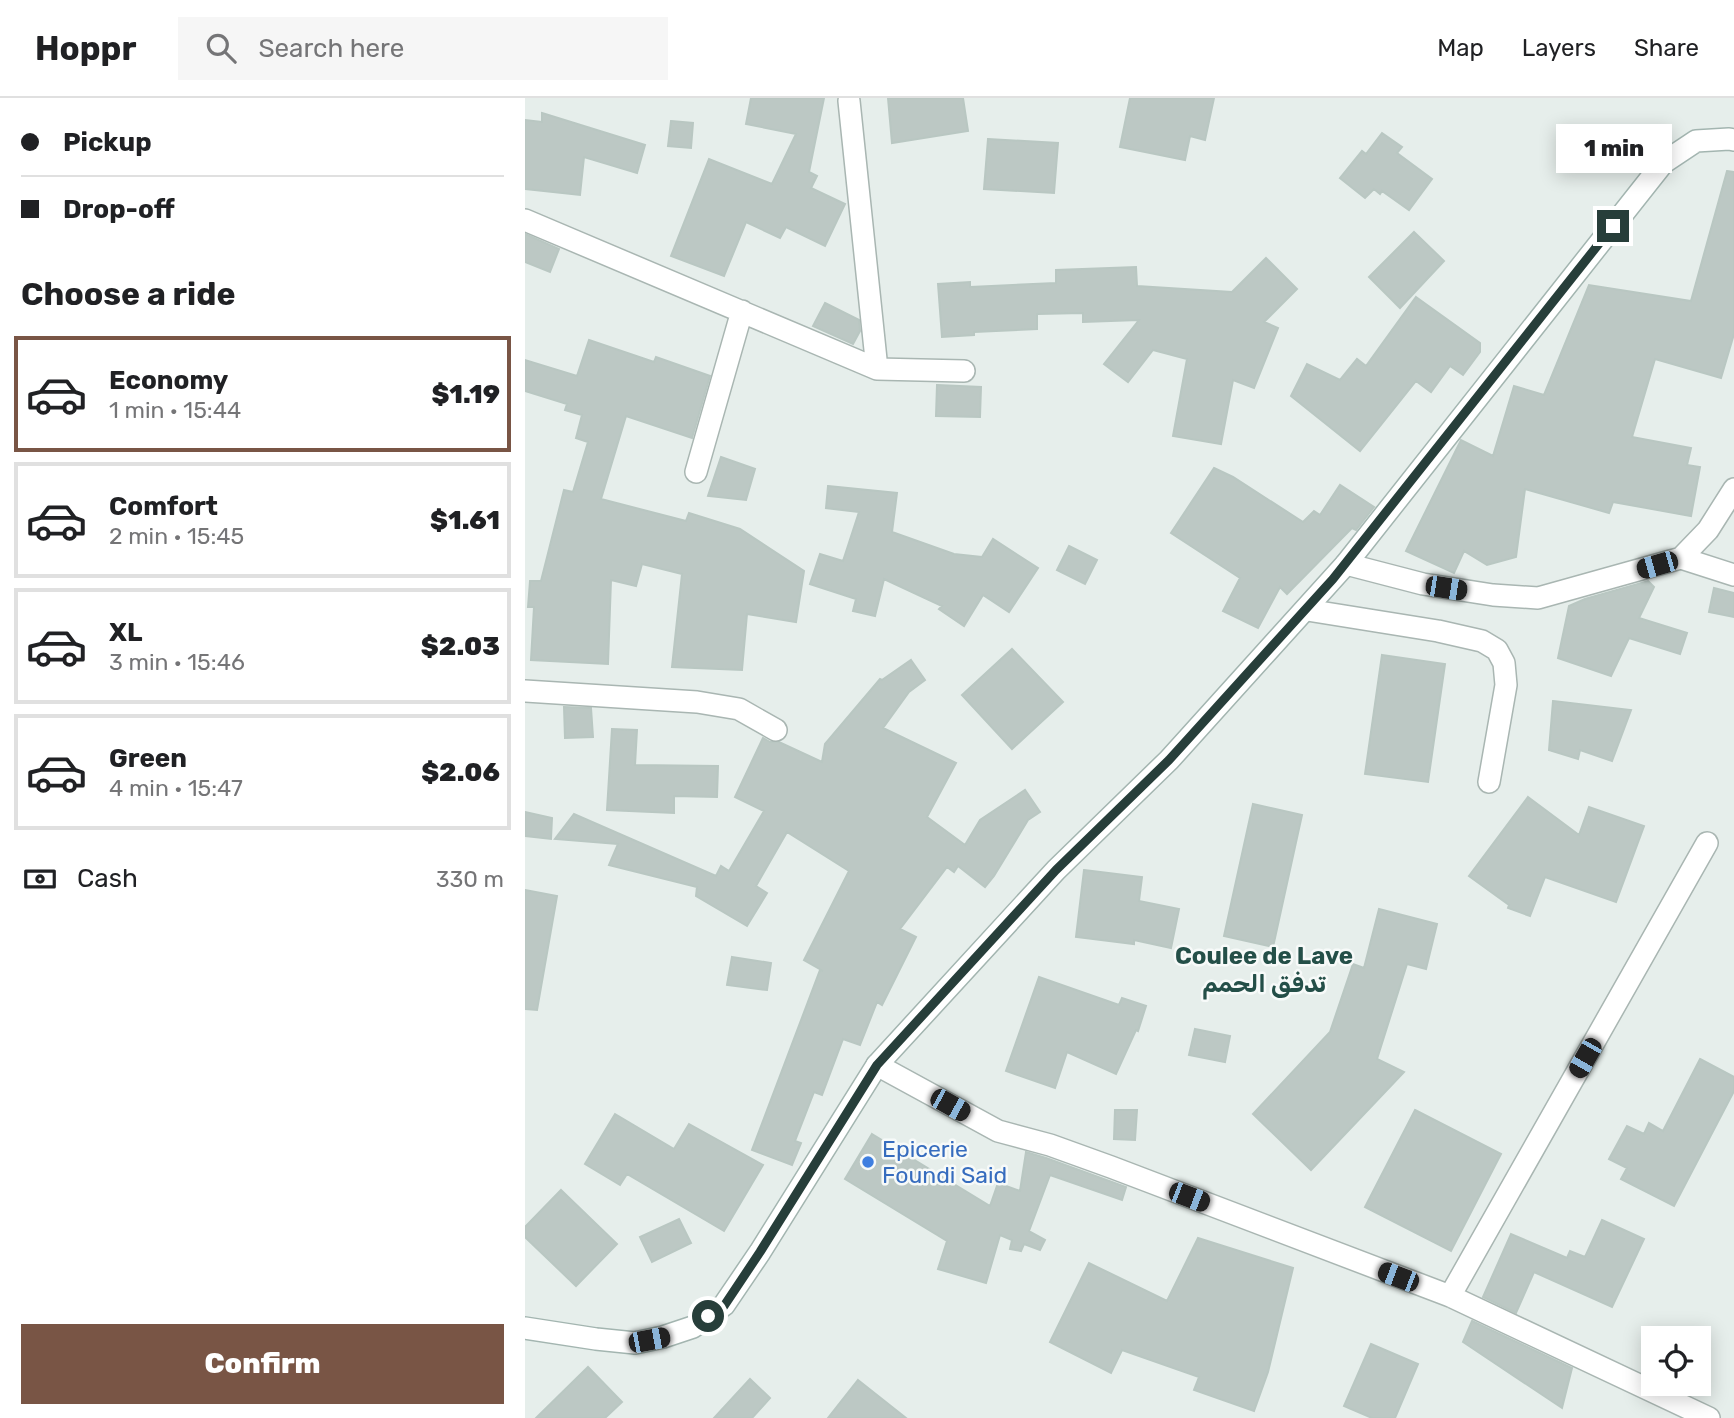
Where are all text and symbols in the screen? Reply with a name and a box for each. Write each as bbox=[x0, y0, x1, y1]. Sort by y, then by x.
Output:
search box bbox=[178, 17, 668, 80]
text: Hoppr bbox=[35, 29, 136, 68]
icon: search bbox=[202, 29, 240, 67]
text: Search here bbox=[258, 33, 404, 64]
text: Map bbox=[1437, 34, 1484, 62]
text: Layers bbox=[1522, 34, 1596, 62]
text: Share bbox=[1634, 34, 1699, 62]
callout: 1 min bbox=[1555, 124, 1671, 174]
text: Pickup bbox=[63, 127, 152, 158]
text: 1 min bbox=[1584, 134, 1644, 162]
text: Drop-off bbox=[63, 194, 175, 225]
route end bbox=[1597, 210, 1629, 242]
text: Choose a ride bbox=[21, 275, 235, 313]
icon: car bbox=[25, 363, 88, 426]
text: Economy bbox=[109, 365, 228, 396]
text: $1.19 bbox=[431, 379, 500, 410]
text: 1 min · 15:44 bbox=[109, 396, 241, 424]
icon: car bbox=[25, 489, 88, 552]
text: Comfort bbox=[109, 491, 218, 522]
text: $1.61 bbox=[430, 505, 500, 536]
text: 2 min · 15:45 bbox=[109, 522, 244, 550]
car bbox=[1634, 549, 1681, 581]
car bbox=[1424, 574, 1469, 602]
icon: car bbox=[25, 615, 88, 678]
text: XL bbox=[109, 617, 142, 648]
text: $2.03 bbox=[421, 631, 500, 662]
text: 3 min · 15:46 bbox=[109, 648, 245, 676]
icon: car bbox=[25, 741, 88, 804]
text: Green bbox=[109, 743, 187, 774]
text: $2.06 bbox=[421, 757, 500, 788]
text: 4 min · 15:47 bbox=[109, 774, 243, 802]
icon: cash bbox=[21, 860, 59, 898]
text: Cash bbox=[77, 863, 138, 894]
text: 330 m bbox=[436, 865, 504, 893]
district label: Coulee de Lave تدفق الحمم bbox=[1175, 942, 1353, 1000]
car bbox=[1566, 1035, 1605, 1081]
car bbox=[927, 1086, 974, 1124]
place label: Epicerie Foundi Said bbox=[882, 1135, 1007, 1189]
marker: Epicerie Foundi Said bbox=[860, 1154, 876, 1170]
car bbox=[1166, 1180, 1213, 1214]
car bbox=[1375, 1260, 1422, 1294]
route start bbox=[692, 1300, 724, 1332]
button: Confirm bbox=[21, 1324, 504, 1404]
car bbox=[627, 1326, 672, 1354]
map controls bbox=[1641, 1326, 1711, 1396]
button: locate bbox=[1641, 1326, 1711, 1396]

